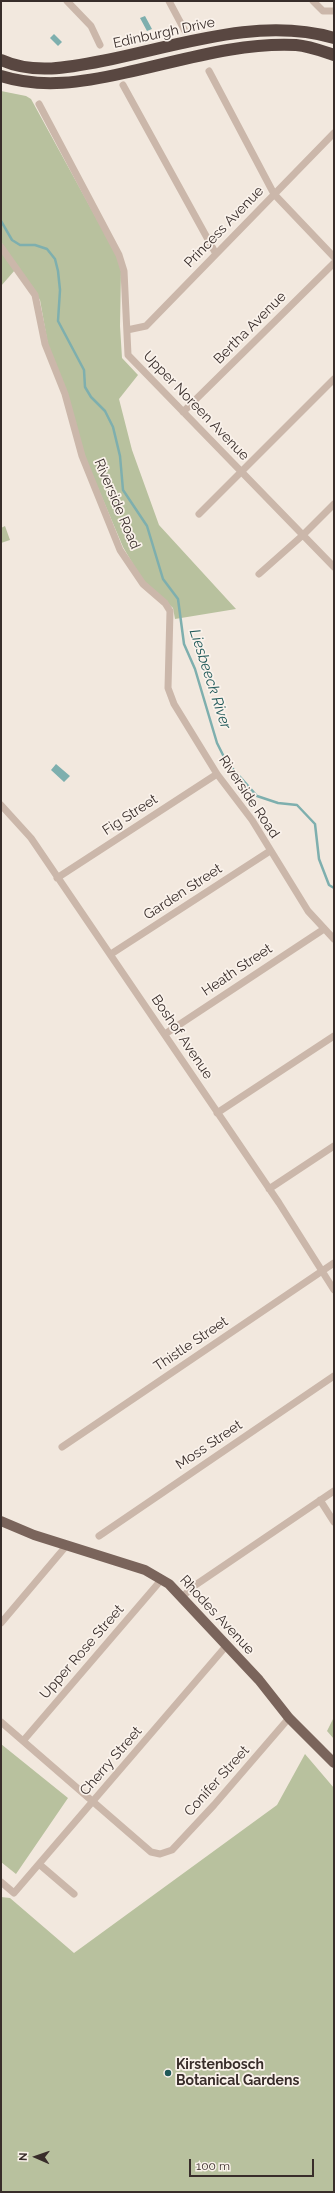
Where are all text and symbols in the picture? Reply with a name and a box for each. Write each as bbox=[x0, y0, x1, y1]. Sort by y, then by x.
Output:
street label: Edinburgh Drive bbox=[112, 14, 216, 52]
street label: Princess Avenue bbox=[181, 183, 267, 271]
street label: Bertha Avenue bbox=[210, 288, 290, 368]
street label: Upper Noreen Avenue bbox=[139, 348, 253, 464]
street label: Riverside Road bbox=[90, 456, 144, 552]
water label: Liesbeeck River bbox=[185, 627, 235, 731]
street label: Riverside Road bbox=[215, 752, 283, 842]
street label: Fig Street bbox=[99, 791, 161, 839]
street label: Garden Street bbox=[141, 860, 225, 924]
street label: Heath Street bbox=[199, 940, 275, 1000]
street label: Boshof Avenue bbox=[148, 992, 216, 1082]
street label: Thistle Street bbox=[151, 1313, 231, 1375]
street label: Moss Street bbox=[173, 1417, 245, 1473]
street label: Rhodes Avenue bbox=[176, 1572, 258, 1658]
street label: Upper Rose Street bbox=[37, 1602, 127, 1702]
street label: Cherry Street bbox=[77, 1723, 145, 1799]
street label: Conifer Street bbox=[181, 1742, 253, 1820]
place label: Kirstenbosch Botanical Gardens bbox=[176, 2057, 299, 2090]
marker: Kirstenbosch Botanical Gardens bbox=[163, 2068, 173, 2078]
north arrow bbox=[16, 2137, 56, 2177]
scale bar bbox=[191, 2151, 316, 2177]
text: N bbox=[17, 2152, 30, 2161]
text: 100 m bbox=[196, 2159, 230, 2173]

